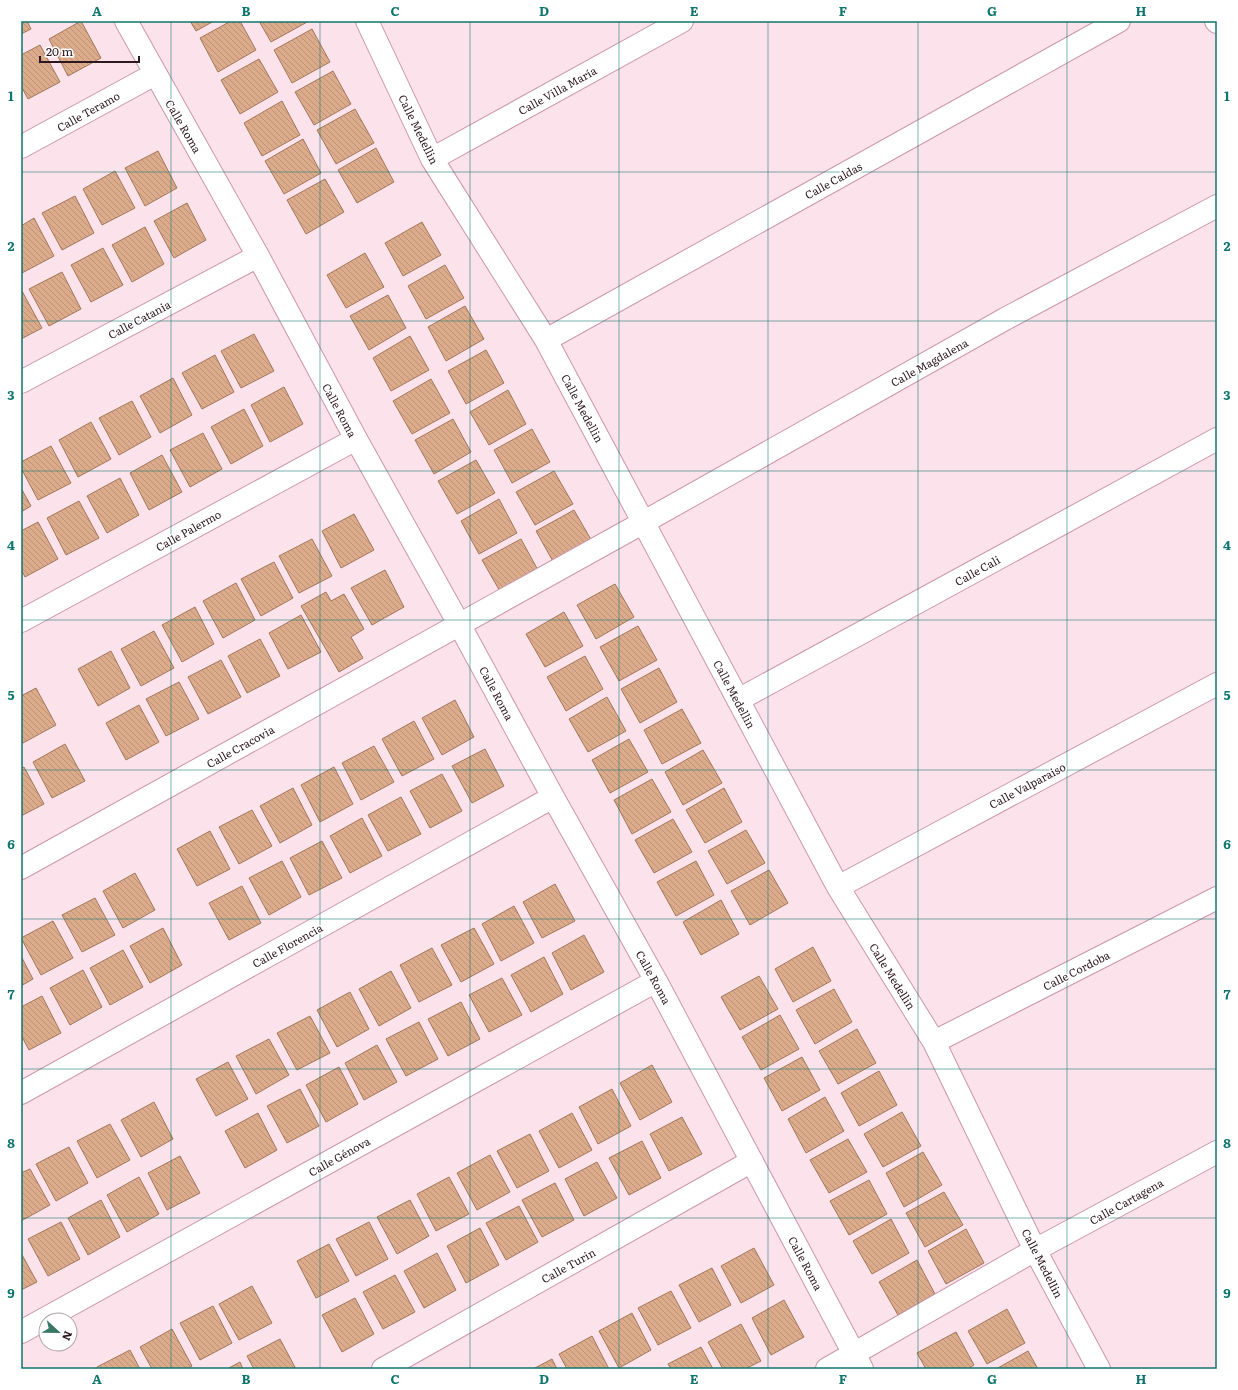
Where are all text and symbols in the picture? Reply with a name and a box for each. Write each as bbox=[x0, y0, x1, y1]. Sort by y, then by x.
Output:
text: A bbox=[92, 1, 102, 20]
text: B bbox=[242, 1, 251, 20]
text: C bbox=[390, 1, 400, 20]
text: D bbox=[539, 1, 549, 20]
text: E bbox=[690, 1, 699, 20]
text: F bbox=[839, 1, 847, 20]
text: G bbox=[987, 1, 997, 20]
text: H bbox=[1136, 1, 1147, 20]
scale bar bbox=[40, 38, 139, 64]
text: 20 m bbox=[46, 42, 73, 60]
street label: Calle Villa María bbox=[515, 62, 599, 118]
text: 1 bbox=[8, 86, 14, 105]
text: 1 bbox=[1224, 86, 1230, 105]
street label: Calle Teramo bbox=[54, 87, 122, 135]
street label: Calle Medellin bbox=[395, 91, 443, 167]
street label: Calle Roma bbox=[162, 96, 206, 156]
street label: Calle Caldas bbox=[801, 158, 865, 202]
text: 2 bbox=[8, 236, 15, 255]
text: 2 bbox=[1224, 236, 1231, 255]
street label: Calle Catania bbox=[105, 296, 173, 342]
street label: Calle Magdalena bbox=[887, 334, 971, 390]
street label: Calle Medellin bbox=[558, 371, 608, 445]
street label: Calle Roma bbox=[319, 380, 361, 440]
text: 3 bbox=[7, 385, 15, 404]
text: 3 bbox=[1223, 385, 1231, 404]
street label: Calle Palermo bbox=[152, 505, 224, 555]
text: 4 bbox=[7, 535, 15, 554]
text: 4 bbox=[1223, 535, 1231, 554]
street label: Calle Cali bbox=[951, 551, 1003, 589]
street label: Calle Medellin bbox=[710, 657, 760, 731]
street label: Calle Roma bbox=[476, 663, 518, 723]
text: 5 bbox=[7, 685, 15, 704]
text: 5 bbox=[1223, 685, 1231, 704]
street label: Calle Cracovia bbox=[203, 721, 277, 771]
street label: Calle Valparaiso bbox=[986, 758, 1068, 812]
text: 6 bbox=[7, 834, 15, 853]
text: 6 bbox=[1223, 834, 1231, 853]
street label: Calle Florencia bbox=[249, 919, 325, 971]
street label: Calle Medellin bbox=[866, 940, 920, 1012]
street label: Calle Cordoba bbox=[1040, 946, 1112, 994]
street label: Calle Roma bbox=[633, 947, 675, 1007]
text: 7 bbox=[7, 984, 15, 1003]
text: 7 bbox=[1223, 984, 1231, 1003]
street label: Calle Génova bbox=[305, 1132, 373, 1180]
text: 8 bbox=[7, 1133, 15, 1152]
text: 8 bbox=[1223, 1133, 1231, 1152]
street label: Calle Cartagena bbox=[1086, 1174, 1166, 1228]
street label: Calle Medellin bbox=[1019, 1226, 1067, 1300]
street label: Calle Roma bbox=[785, 1233, 827, 1293]
street label: Calle Turin bbox=[538, 1244, 598, 1286]
text: 9 bbox=[7, 1283, 15, 1302]
text: 9 bbox=[1223, 1283, 1231, 1302]
north arrow bbox=[38, 1312, 78, 1352]
text: N bbox=[59, 1329, 77, 1343]
text: A bbox=[92, 1369, 102, 1388]
text: B bbox=[242, 1369, 251, 1388]
text: C bbox=[390, 1369, 400, 1388]
text: D bbox=[539, 1369, 549, 1388]
text: E bbox=[690, 1369, 699, 1388]
text: F bbox=[839, 1369, 847, 1388]
text: G bbox=[987, 1369, 997, 1388]
text: H bbox=[1136, 1369, 1147, 1388]

